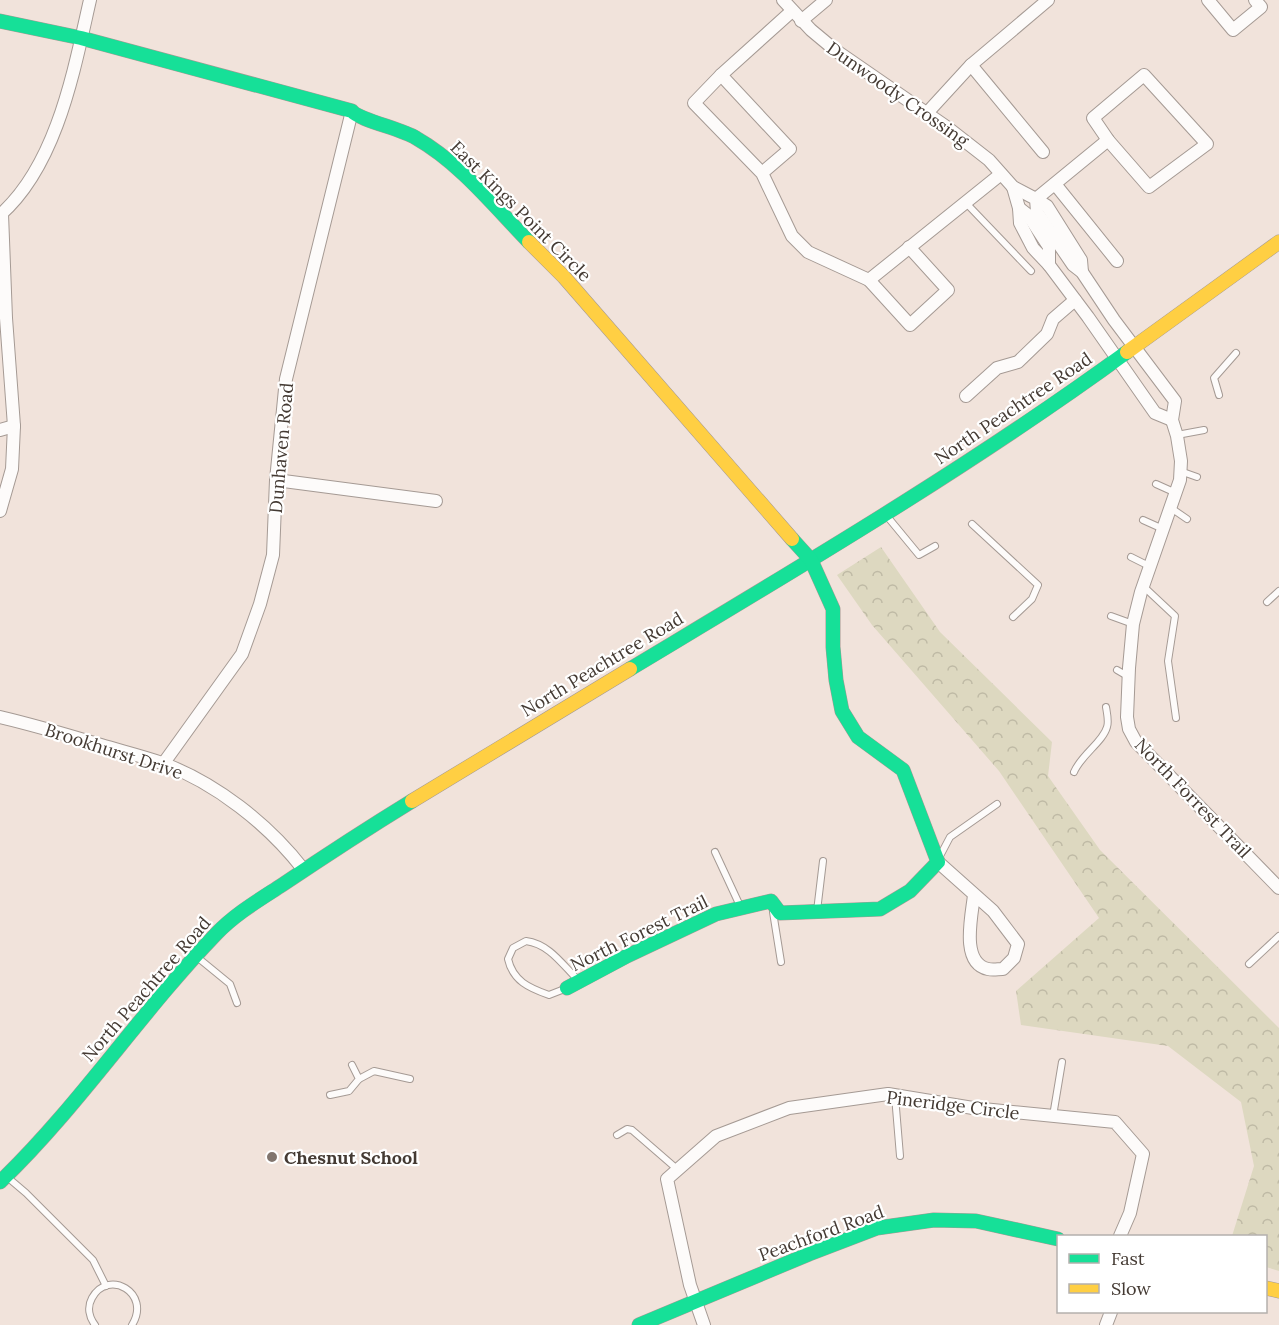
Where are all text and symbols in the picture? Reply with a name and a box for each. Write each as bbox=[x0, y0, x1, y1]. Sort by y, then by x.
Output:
street label: Dunwoody Crossing bbox=[822, 36, 974, 152]
street label: East Kings Point Circle bbox=[446, 136, 597, 287]
street label: North Peachtree Road bbox=[930, 347, 1096, 469]
street label: Dunhaven Road bbox=[264, 381, 298, 514]
street label: North Peachtree Road bbox=[517, 606, 687, 721]
street label: Brookhurst Drive bbox=[42, 718, 186, 784]
street label: North Forrest Trail bbox=[1130, 733, 1256, 863]
street label: North Forest Trail bbox=[566, 890, 712, 976]
street label: North Peachtree Road bbox=[77, 911, 216, 1066]
street label: Pineridge Circle bbox=[885, 1085, 1021, 1125]
place label: Chesnut School bbox=[284, 1146, 418, 1169]
marker: Chesnut School bbox=[265, 1150, 279, 1164]
street label: Peachford Road bbox=[755, 1200, 887, 1266]
legend bbox=[1057, 1235, 1267, 1313]
text: Fast bbox=[1111, 1247, 1145, 1270]
text: Slow bbox=[1111, 1277, 1151, 1300]

